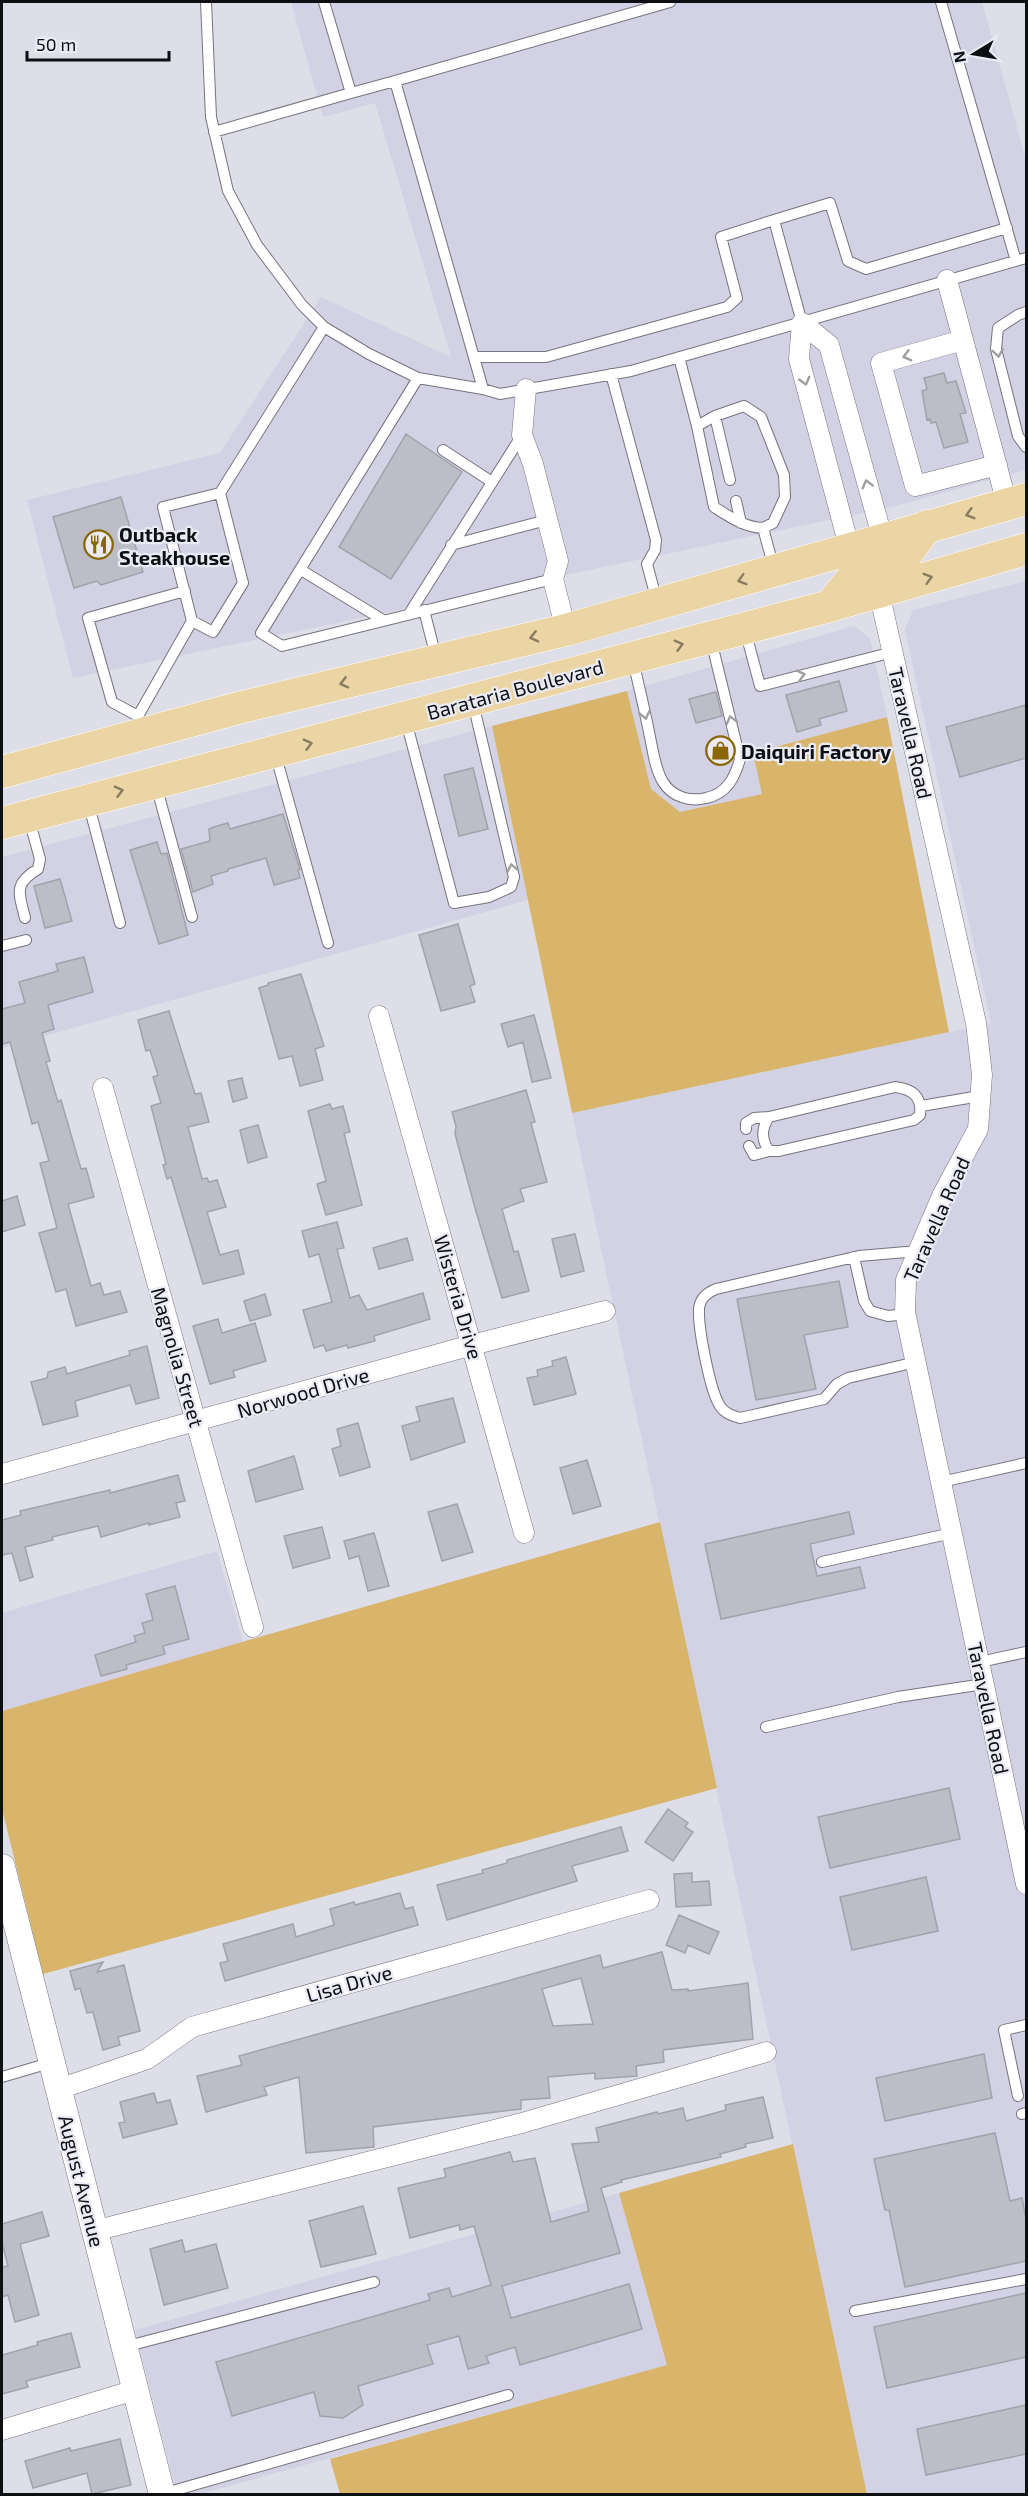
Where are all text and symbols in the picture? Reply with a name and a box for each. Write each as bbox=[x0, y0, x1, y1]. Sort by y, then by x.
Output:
scale bar bbox=[27, 24, 170, 62]
north arrow bbox=[944, 24, 1004, 84]
text: 50 m bbox=[36, 33, 76, 55]
text: N bbox=[948, 49, 969, 64]
one-way arrow bbox=[902, 348, 912, 361]
one-way arrow bbox=[992, 348, 1004, 358]
one-way arrow bbox=[798, 375, 810, 386]
one-way arrow bbox=[862, 479, 875, 489]
one-way arrow bbox=[965, 507, 975, 520]
place label: Outback Steakhouse bbox=[119, 522, 230, 569]
restaurant icon: Outback Steakhouse bbox=[82, 529, 114, 561]
one-way arrow bbox=[738, 573, 748, 586]
one-way arrow bbox=[922, 573, 933, 585]
one-way arrow bbox=[529, 630, 539, 643]
one-way arrow bbox=[674, 640, 684, 653]
street label: Barataria Boulevard bbox=[424, 654, 606, 724]
street label: Taravella Road bbox=[884, 665, 938, 801]
one-way arrow bbox=[796, 670, 806, 683]
one-way arrow bbox=[340, 675, 350, 688]
one-way arrow bbox=[638, 709, 651, 719]
one-way arrow bbox=[725, 715, 738, 725]
shop icon: Daiquiri Factory bbox=[704, 735, 736, 767]
one-way arrow bbox=[302, 739, 313, 751]
place label: Daiquiri Factory bbox=[741, 739, 892, 764]
one-way arrow bbox=[114, 786, 124, 799]
one-way arrow bbox=[506, 863, 519, 873]
street label: Taravella Road bbox=[898, 1153, 974, 1285]
street label: Wisteria Drive bbox=[430, 1232, 488, 1362]
street label: Magnolia Street bbox=[147, 1284, 210, 1430]
street label: Norwood Drive bbox=[234, 1362, 372, 1422]
street label: Taravella Road bbox=[963, 1640, 1015, 1776]
street label: Lisa Drive bbox=[303, 1959, 395, 2007]
street label: August Avenue bbox=[54, 2113, 110, 2249]

